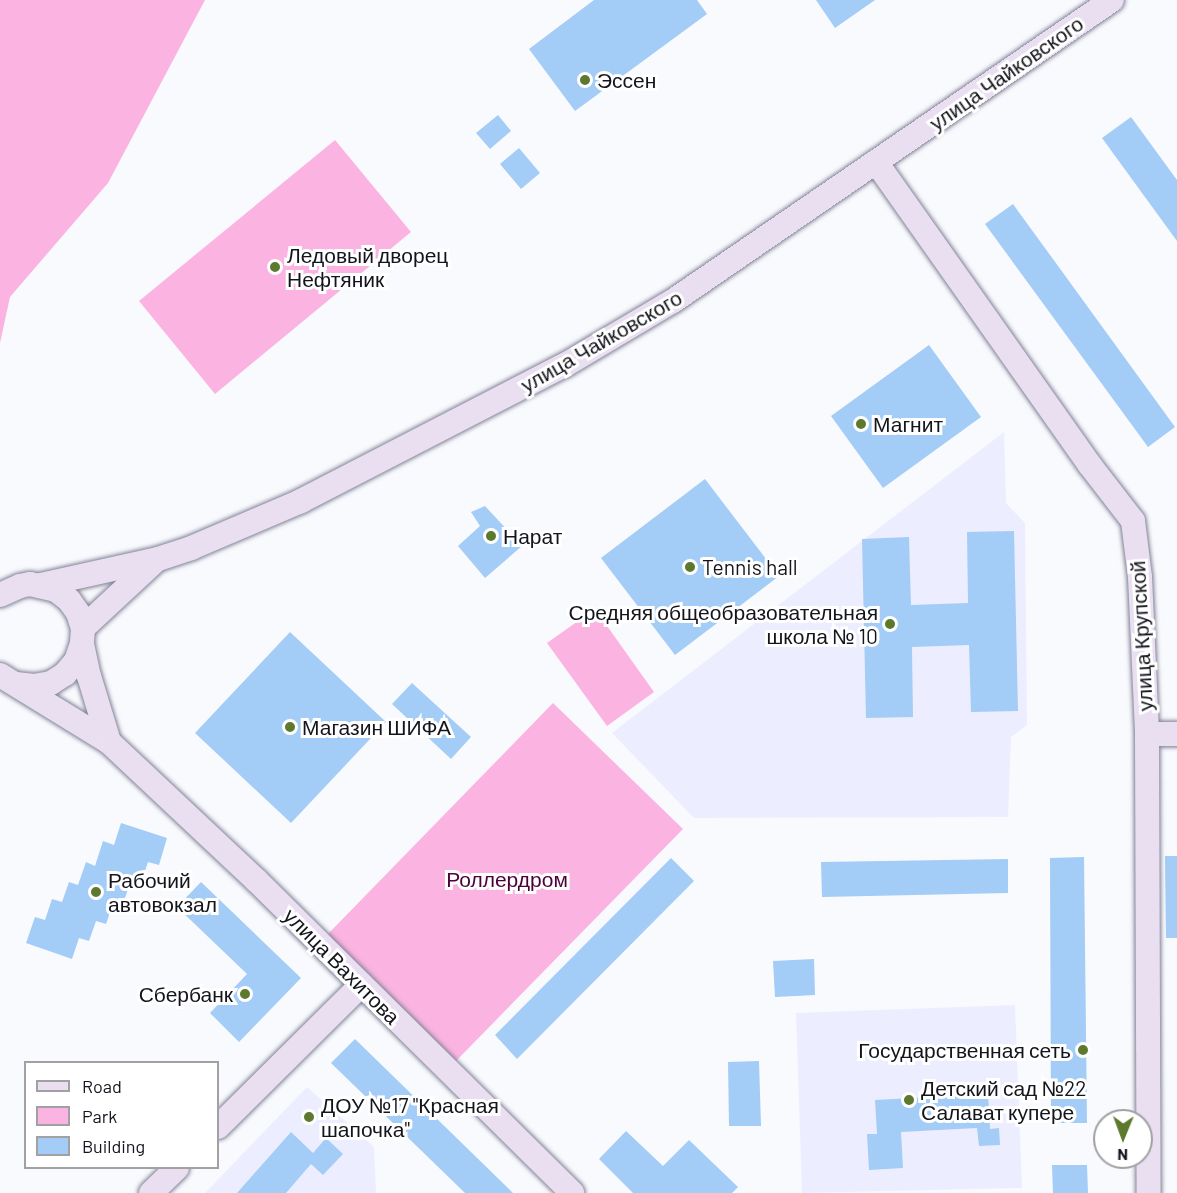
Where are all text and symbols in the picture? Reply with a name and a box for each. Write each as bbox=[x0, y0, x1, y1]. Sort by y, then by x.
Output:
street label: улица Чайковского bbox=[924, 11, 1088, 135]
place label: Эссен bbox=[597, 67, 656, 93]
marker: Эссен bbox=[578, 73, 592, 87]
place label: Ледовый дворец Нефтяник bbox=[287, 242, 448, 292]
marker: Ледовый дворец Нефтяник bbox=[268, 260, 282, 274]
street label: улица Чайковского bbox=[516, 285, 686, 397]
place label: Магнит bbox=[873, 411, 943, 437]
marker: Магнит bbox=[854, 417, 868, 431]
place label: Нарат bbox=[503, 523, 562, 549]
marker: Нарат bbox=[484, 529, 498, 543]
place label: Tennis hall bbox=[702, 554, 798, 580]
marker: Tennis hall bbox=[683, 560, 697, 574]
street label: улица Крупской bbox=[1124, 560, 1158, 712]
place label: Средняя общеобразовательная школа № 10 bbox=[568, 599, 878, 649]
marker: Средняя общеобразовательная школа № 10 bbox=[883, 617, 897, 631]
place label: Магазин ШИФА bbox=[302, 714, 451, 740]
marker: Магазин ШИФА bbox=[283, 720, 297, 734]
park label: Роллердром bbox=[446, 866, 568, 892]
place label: Рабочий автовокзал bbox=[108, 867, 217, 917]
marker: Рабочий автовокзал bbox=[89, 885, 103, 899]
street label: улица Вахитова bbox=[279, 903, 405, 1029]
place label: Сбербанк bbox=[139, 981, 233, 1007]
marker: Сбербанк bbox=[238, 987, 252, 1001]
place label: Государственная сеть bbox=[858, 1037, 1071, 1063]
marker: Государственная сеть bbox=[1076, 1043, 1090, 1057]
legend bbox=[24, 1061, 219, 1169]
text: Road bbox=[82, 1075, 122, 1097]
place label: Детский сад №22 Салават купере bbox=[921, 1075, 1087, 1125]
place label: ДОУ №17 "Красная шапочка" bbox=[321, 1092, 499, 1142]
marker: Детский сад №22 Салават купере bbox=[902, 1093, 916, 1107]
text: Park bbox=[82, 1105, 117, 1127]
north arrow bbox=[1093, 1109, 1153, 1169]
marker: ДОУ №17 "Красная шапочка" bbox=[302, 1110, 316, 1124]
text: Building bbox=[82, 1135, 145, 1157]
text: N bbox=[1117, 1146, 1128, 1165]

